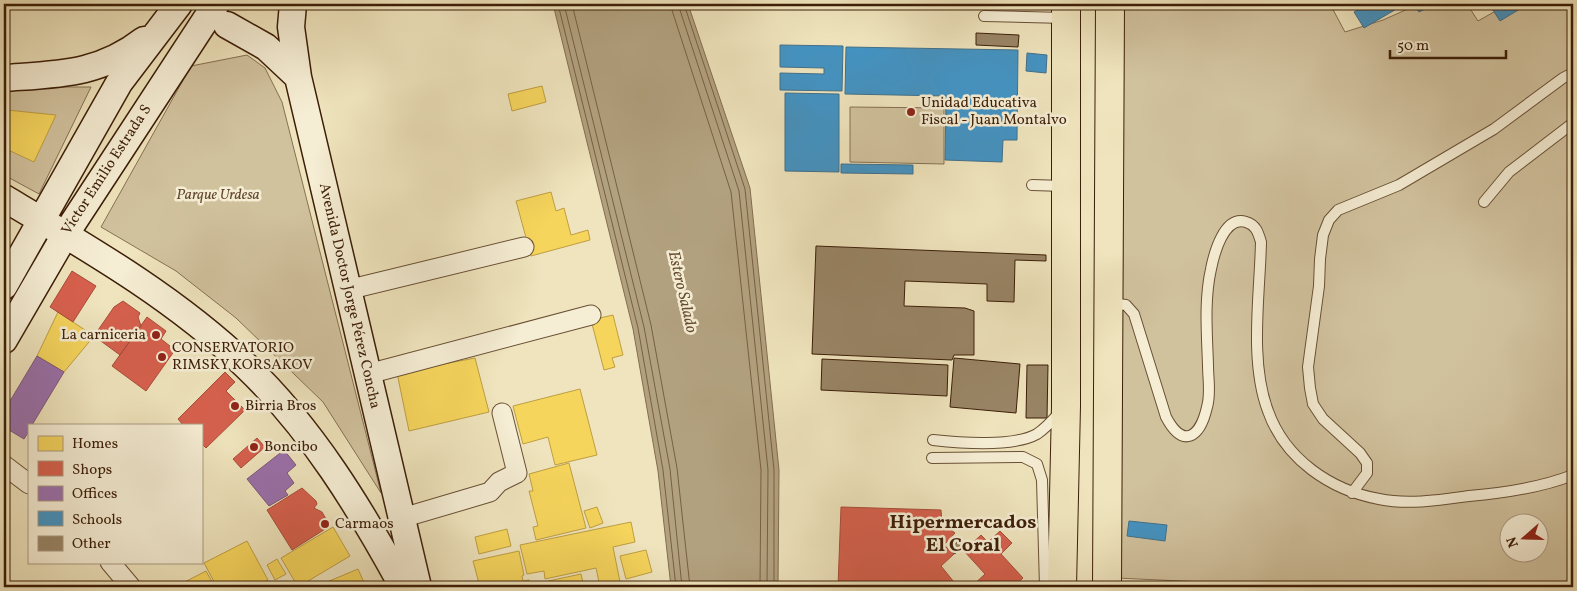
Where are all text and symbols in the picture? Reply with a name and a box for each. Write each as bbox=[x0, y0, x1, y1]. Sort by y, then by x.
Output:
scale bar bbox=[1390, 28, 1506, 60]
text: 50 m bbox=[1397, 36, 1429, 57]
place label: Unidad Educativa Fiscal - Juan Montalvo bbox=[921, 93, 1067, 131]
street label: Víctor Emilio Estrada S bbox=[57, 101, 157, 239]
marker: Unidad Educativa Fiscal - Juan Montalvo bbox=[905, 106, 917, 118]
street label: Avenida Doctor Jorge Pérez Concha bbox=[313, 181, 385, 411]
park label: Parque Urdesa bbox=[176, 185, 260, 206]
water label: Estero Salado bbox=[662, 249, 702, 336]
place label: La carniceria bbox=[61, 325, 146, 346]
marker: La carniceria bbox=[150, 329, 162, 341]
place label: CONSERVATORIO RIMSKY KORSAKOV bbox=[172, 338, 312, 376]
marker: CONSERVATORIO RIMSKY KORSAKOV bbox=[156, 351, 168, 363]
place label: Birria Bros bbox=[245, 396, 316, 417]
marker: Birria Bros bbox=[229, 400, 241, 412]
legend bbox=[28, 424, 202, 564]
text: Homes bbox=[72, 434, 118, 455]
place label: Boncibo bbox=[264, 437, 318, 458]
marker: Boncibo bbox=[248, 441, 260, 453]
text: Shops bbox=[72, 460, 112, 481]
text: Offices bbox=[72, 484, 117, 505]
district label: Hipermercados El Coral bbox=[890, 509, 1036, 560]
text: Schools bbox=[72, 510, 122, 531]
place label: Carmaos bbox=[335, 514, 394, 535]
north arrow bbox=[1500, 514, 1550, 564]
marker: Carmaos bbox=[319, 518, 331, 530]
text: Other bbox=[72, 534, 111, 555]
text: N bbox=[1503, 534, 1524, 550]

